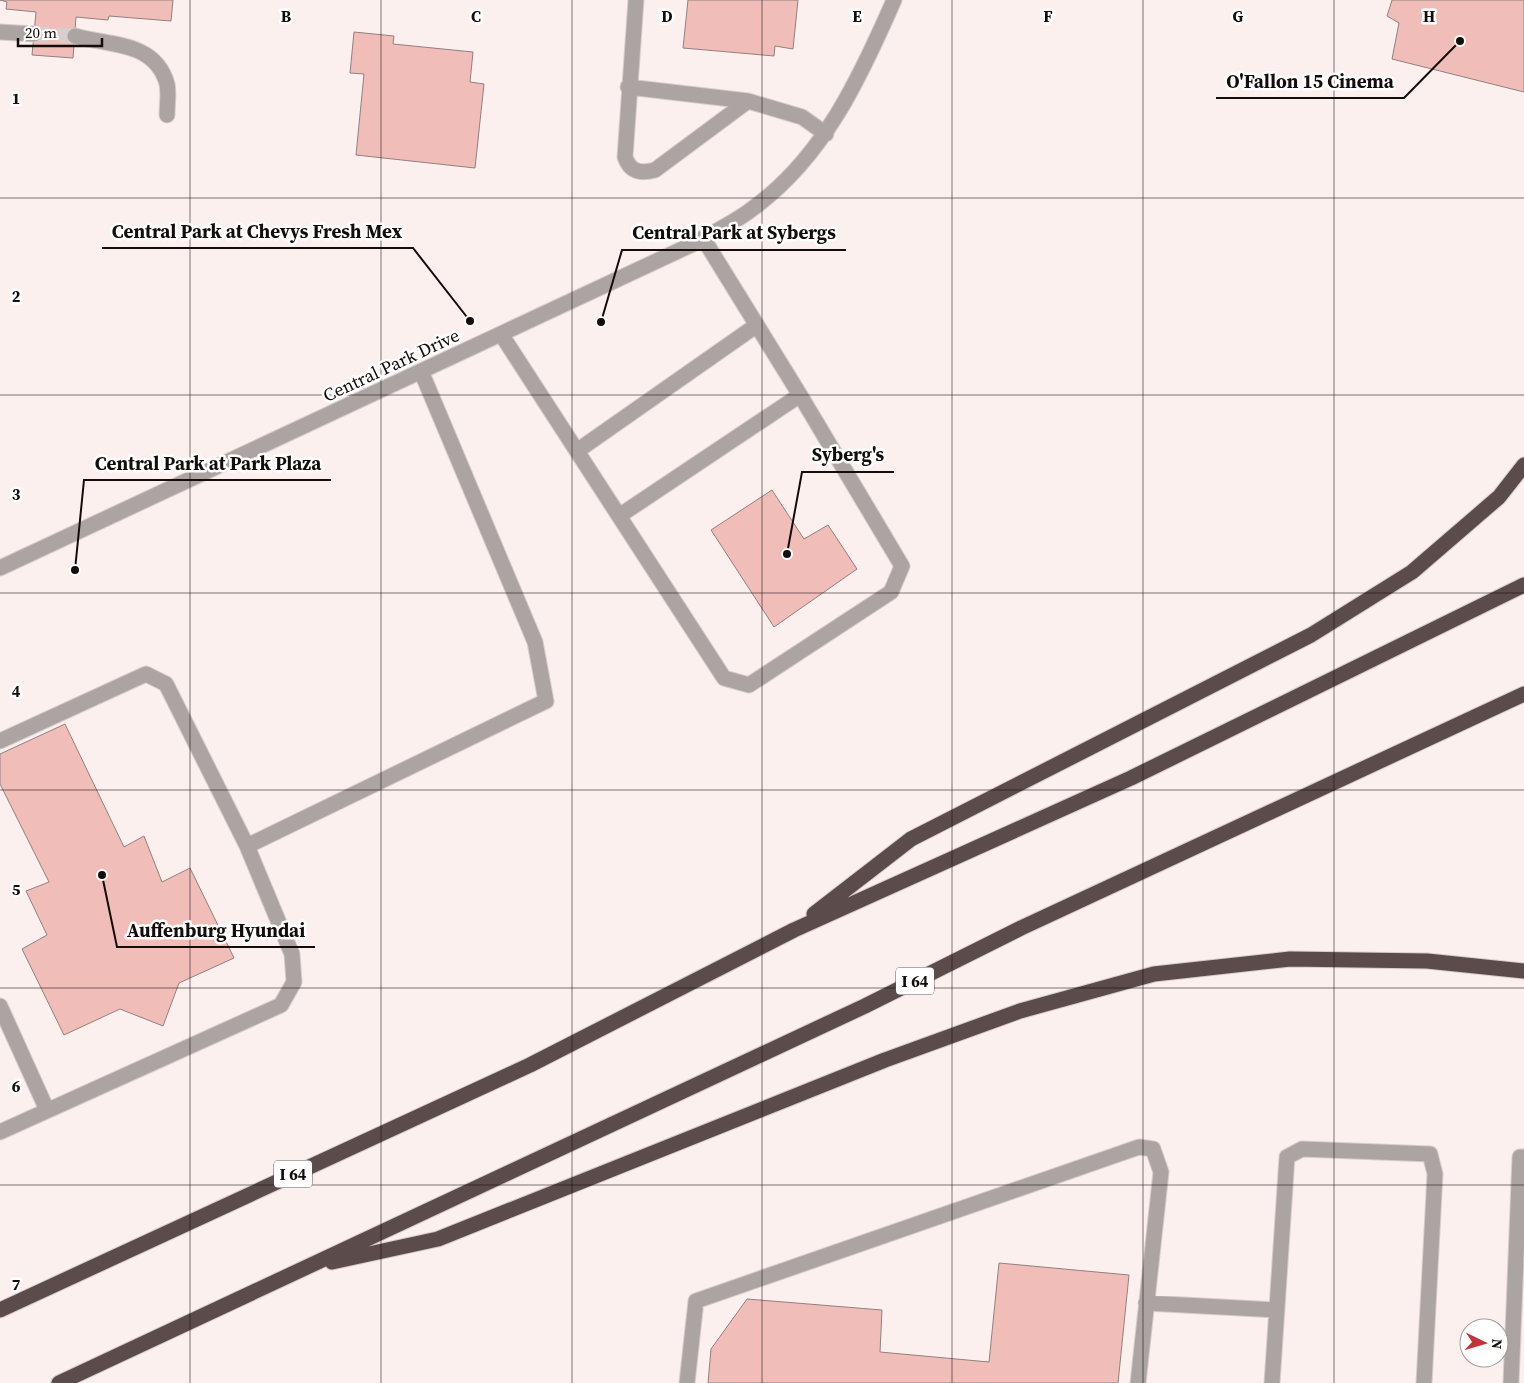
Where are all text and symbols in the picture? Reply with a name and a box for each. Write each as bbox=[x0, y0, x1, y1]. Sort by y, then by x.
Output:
text: B bbox=[281, 5, 292, 27]
text: C bbox=[471, 5, 481, 27]
text: D bbox=[661, 5, 673, 27]
text: E bbox=[852, 5, 862, 27]
text: F bbox=[1043, 5, 1053, 27]
text: G bbox=[1233, 5, 1244, 27]
text: H bbox=[1423, 5, 1435, 27]
scale bar bbox=[18, 15, 101, 47]
text: 20 m bbox=[25, 22, 57, 43]
callout: O'Fallon 15 Cinema bbox=[1216, 64, 1404, 98]
text: O'Fallon 15 Cinema bbox=[1226, 68, 1395, 94]
text: 1 bbox=[12, 87, 20, 109]
callout: Central Park at Chevys Fresh Mex bbox=[102, 214, 413, 248]
callout: Central Park at Sybergs bbox=[622, 216, 846, 250]
text: Central Park at Chevys Fresh Mex bbox=[112, 218, 403, 244]
text: Central Park at Sybergs bbox=[632, 219, 836, 245]
text: 2 bbox=[12, 285, 21, 307]
street label: Central Park Drive bbox=[319, 322, 463, 408]
callout: Syberg's bbox=[802, 438, 894, 472]
text: Syberg's bbox=[812, 441, 885, 467]
callout: Central Park at Park Plaza bbox=[84, 446, 331, 480]
text: Central Park at Park Plaza bbox=[95, 450, 322, 476]
text: 3 bbox=[12, 483, 21, 505]
text: 4 bbox=[12, 680, 21, 702]
text: 5 bbox=[12, 878, 21, 900]
callout: Auffenburg Hyundai bbox=[117, 913, 315, 947]
text: Auffenburg Hyundai bbox=[127, 917, 305, 943]
road number: I 64 bbox=[896, 968, 934, 994]
text: 6 bbox=[12, 1075, 21, 1097]
road number: I 64 bbox=[274, 1160, 312, 1188]
text: 7 bbox=[12, 1273, 21, 1295]
north arrow bbox=[1459, 1318, 1509, 1368]
text: N bbox=[1487, 1338, 1507, 1350]

